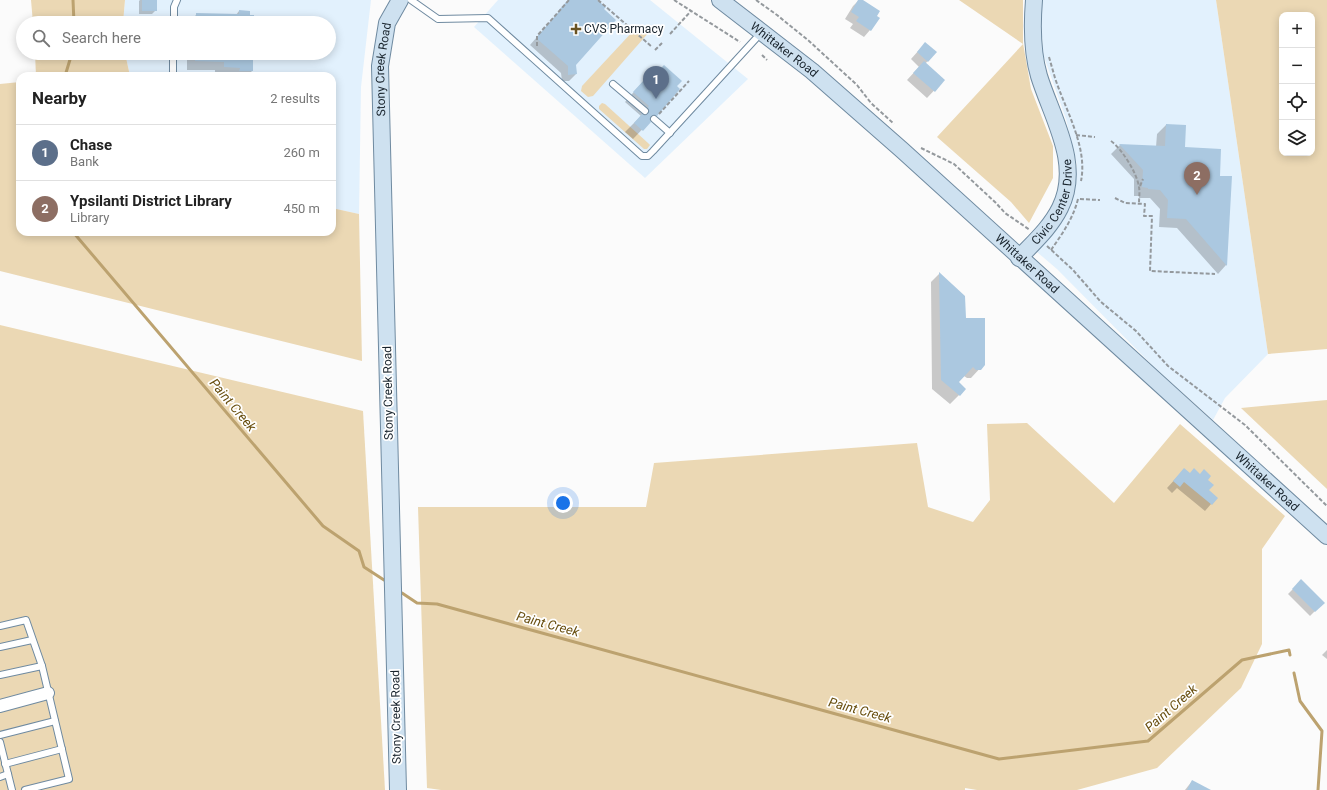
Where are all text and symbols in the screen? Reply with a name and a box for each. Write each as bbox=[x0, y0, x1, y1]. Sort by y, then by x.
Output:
map controls bbox=[1279, 12, 1315, 156]
button: + bbox=[1279, 12, 1315, 48]
search box bbox=[16, 16, 336, 60]
street label: Whittaker Road bbox=[748, 19, 821, 80]
street label: Stony Creek Road bbox=[373, 22, 394, 117]
place label: CVS Pharmacy bbox=[584, 22, 664, 36]
marker: CVS Pharmacy bbox=[571, 24, 581, 34]
icon: search bbox=[30, 27, 52, 49]
text: Search here bbox=[62, 29, 141, 47]
button: − bbox=[1279, 48, 1315, 84]
pin: 1 bbox=[643, 66, 669, 99]
button: locate bbox=[1279, 84, 1315, 120]
text: Nearby bbox=[32, 88, 87, 108]
text: 2 results bbox=[270, 91, 320, 106]
button: layers bbox=[1279, 120, 1315, 156]
text: Chase bbox=[70, 136, 112, 154]
text: 1 bbox=[41, 145, 49, 160]
text: 260 m bbox=[283, 145, 320, 160]
text: Bank bbox=[70, 154, 99, 169]
street label: Civic Center Drive bbox=[1029, 158, 1075, 248]
pin: 2 bbox=[1184, 162, 1210, 195]
text: Ypsilanti District Library bbox=[70, 192, 232, 210]
text: 2 bbox=[41, 201, 49, 216]
text: 450 m bbox=[283, 201, 320, 216]
text: Library bbox=[70, 210, 109, 225]
street label: Whittaker Road bbox=[992, 231, 1062, 296]
street label: Stony Creek Road bbox=[380, 346, 396, 440]
water label: Paint Creek bbox=[207, 376, 260, 435]
street label: Whittaker Road bbox=[1232, 449, 1302, 514]
your location bbox=[553, 493, 573, 513]
water label: Paint Creek bbox=[515, 608, 582, 640]
street label: Stony Creek Road bbox=[388, 670, 404, 764]
water label: Paint Creek bbox=[1142, 681, 1201, 735]
water label: Paint Creek bbox=[827, 694, 894, 726]

